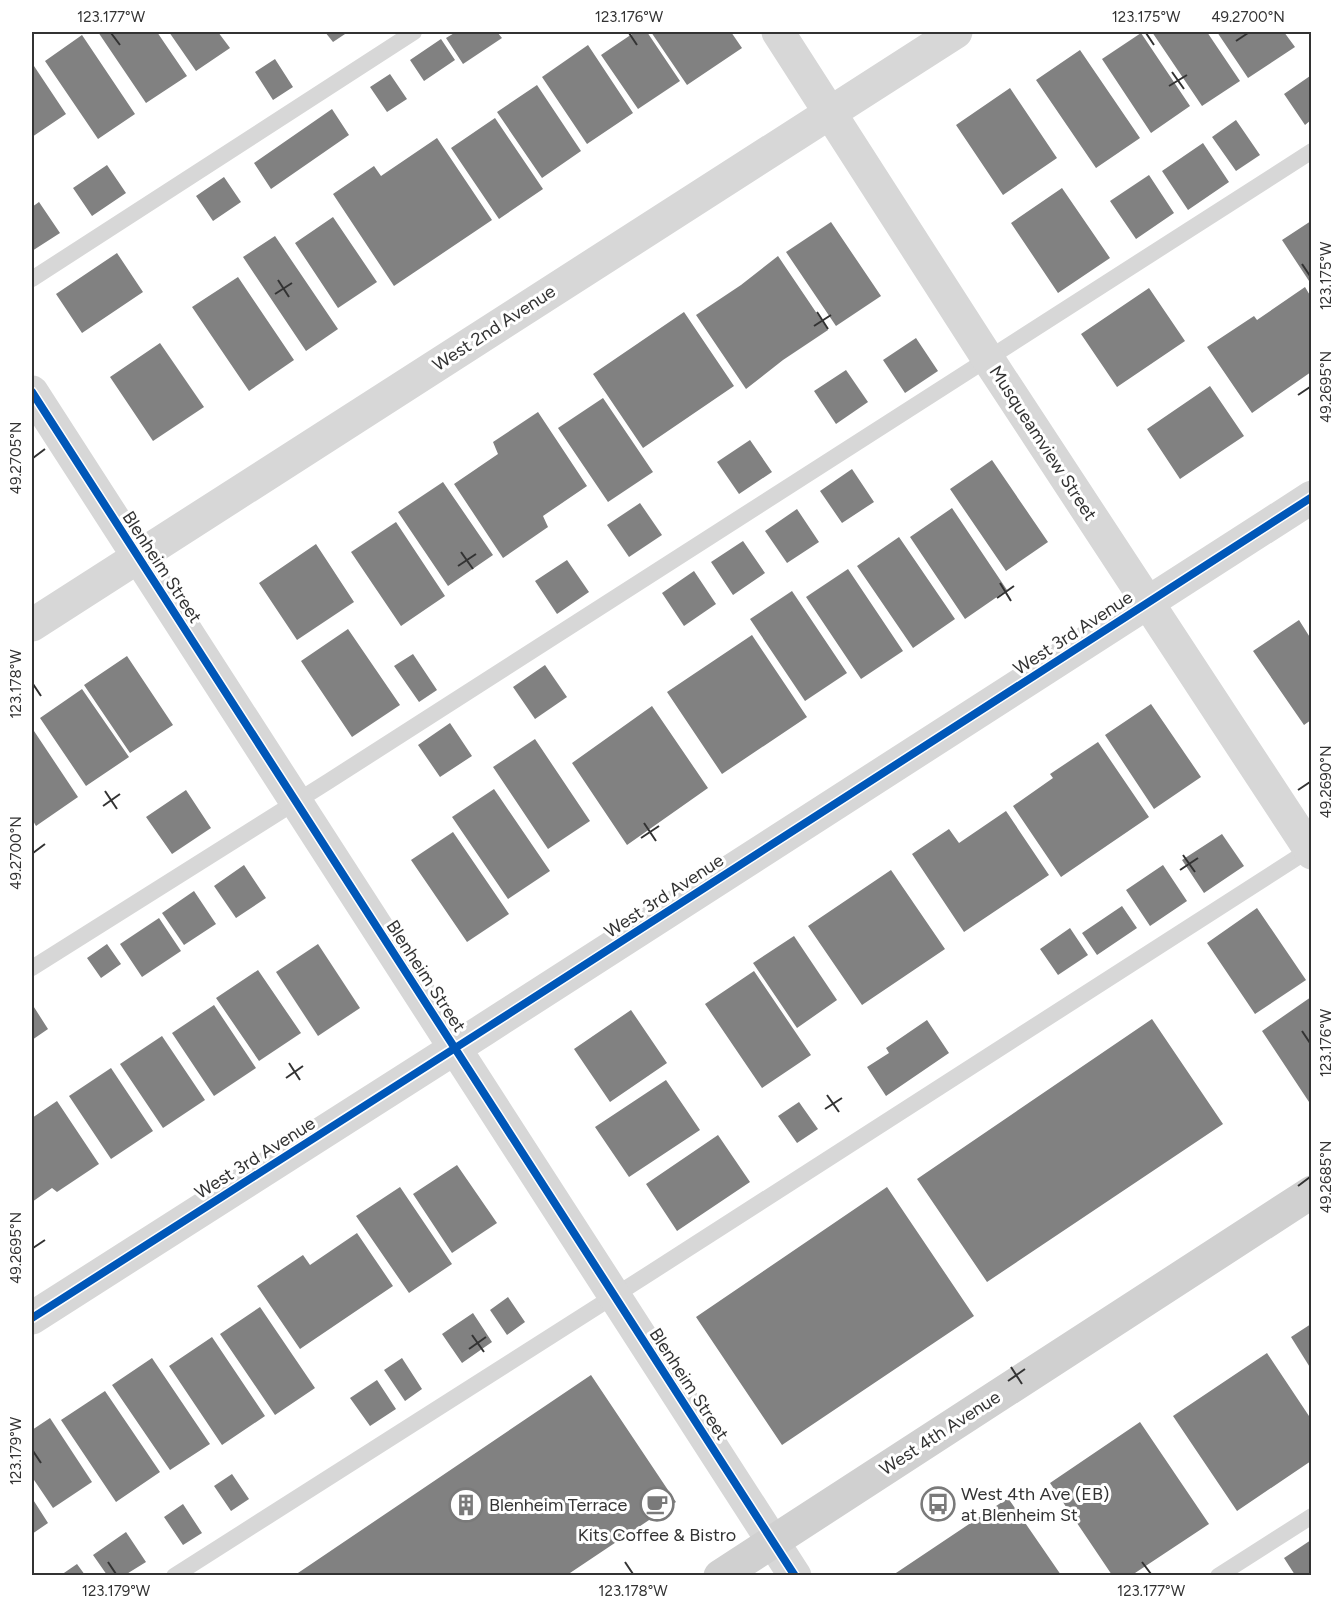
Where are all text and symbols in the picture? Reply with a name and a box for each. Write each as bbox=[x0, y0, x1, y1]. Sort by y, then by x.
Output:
text: 123.177°W bbox=[77, 8, 146, 26]
text: 123.176°W bbox=[595, 8, 664, 26]
text: 123.175°W bbox=[1112, 8, 1181, 26]
text: 49.2700°N bbox=[1211, 8, 1285, 26]
text: 123.175°W bbox=[1317, 241, 1335, 310]
street label: West 2nd Avenue bbox=[428, 280, 560, 376]
text: 49.2695°N bbox=[1317, 351, 1335, 423]
street label: Musqueamview Street bbox=[985, 361, 1101, 525]
text: 49.2705°N bbox=[7, 422, 25, 494]
street label: Blenheim Street bbox=[118, 507, 206, 627]
street label: West 3rd Avenue bbox=[1009, 586, 1137, 680]
text: 123.178°W bbox=[7, 649, 25, 719]
text: 49.2690°N bbox=[1317, 745, 1335, 819]
text: 49.2700°N bbox=[7, 816, 25, 890]
street label: West 3rd Avenue bbox=[600, 849, 728, 943]
street label: Blenheim Street bbox=[382, 916, 470, 1036]
text: 123.176°W bbox=[1317, 1008, 1335, 1077]
street label: West 3rd Avenue bbox=[191, 1112, 319, 1204]
text: 49.2685°N bbox=[1317, 1141, 1335, 1213]
text: 49.2695°N bbox=[7, 1212, 25, 1284]
street label: Blenheim Street bbox=[645, 1324, 733, 1444]
street label: West 4th Avenue bbox=[876, 1386, 1005, 1480]
text: 123.179°W bbox=[7, 1416, 25, 1485]
place label: West 4th Ave (EB) at Blenheim St bbox=[961, 1483, 1109, 1526]
cafe icon: Kits Coffee & Bistro bbox=[639, 1486, 675, 1522]
bus stop icon: West 4th Ave (EB) at Blenheim St bbox=[920, 1486, 956, 1522]
building icon: Blenheim Terrace bbox=[448, 1487, 484, 1523]
place label: Blenheim Terrace bbox=[489, 1494, 627, 1516]
place label: Kits Coffee & Bistro bbox=[578, 1524, 736, 1546]
text: 123.179°W bbox=[82, 1582, 151, 1600]
text: 123.178°W bbox=[598, 1582, 668, 1600]
text: 123.177°W bbox=[1117, 1582, 1186, 1600]

